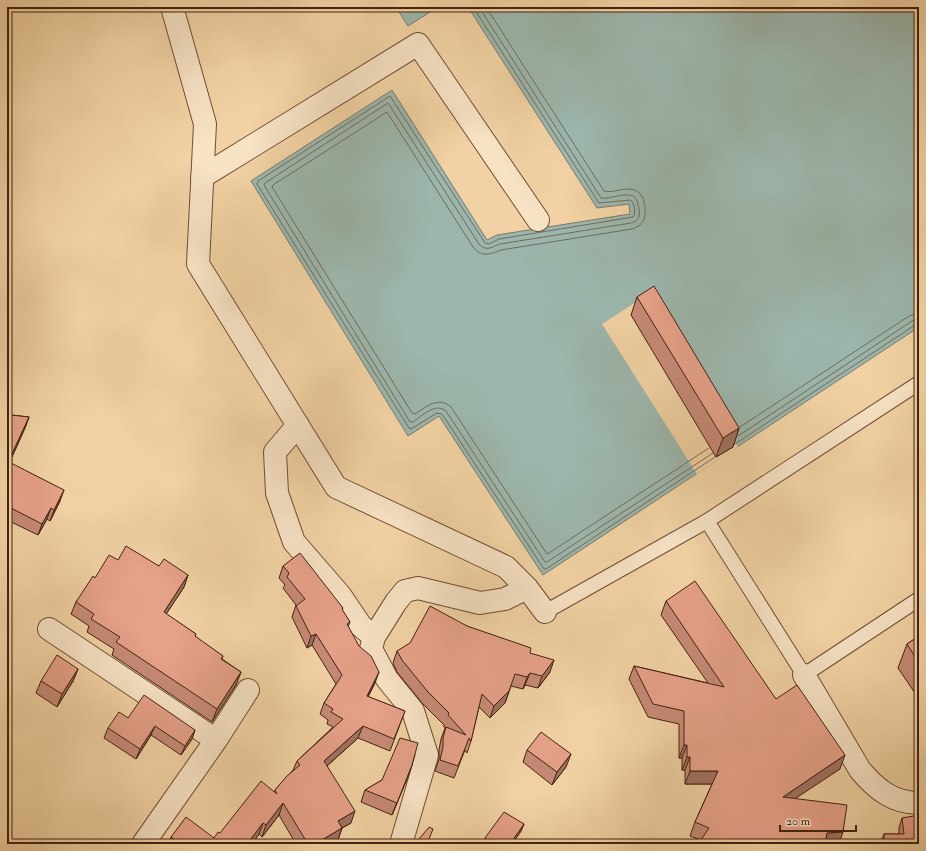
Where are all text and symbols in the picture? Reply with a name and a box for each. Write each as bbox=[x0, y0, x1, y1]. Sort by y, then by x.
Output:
scale bar bbox=[780, 807, 856, 833]
text: 20 m bbox=[786, 814, 811, 829]

